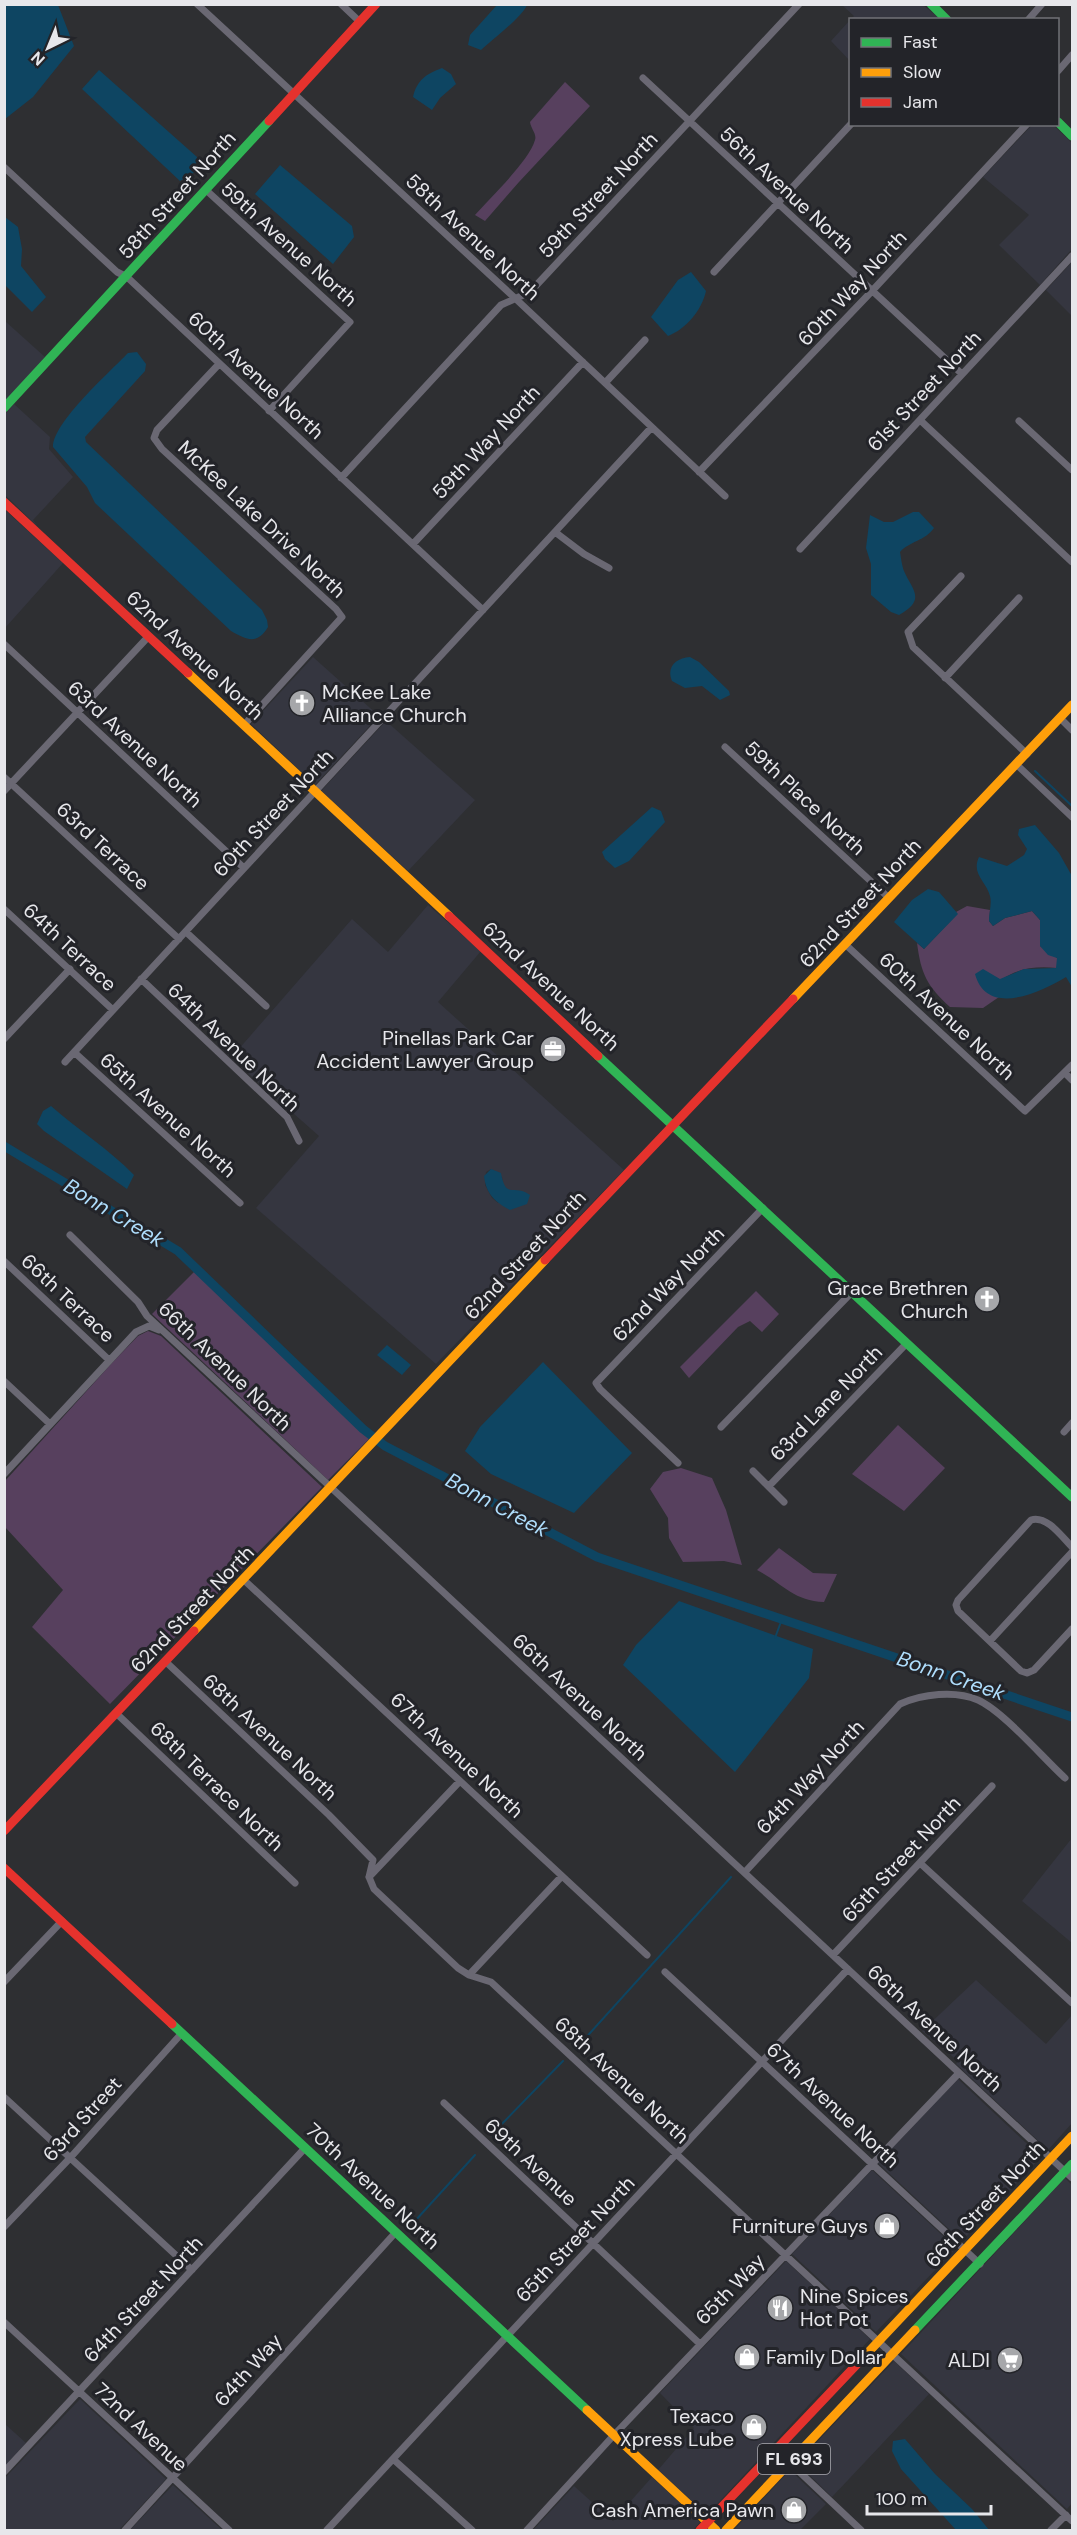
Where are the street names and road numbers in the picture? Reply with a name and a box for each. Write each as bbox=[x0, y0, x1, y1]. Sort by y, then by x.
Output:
street label: 56th Avenue North bbox=[714, 121, 860, 259]
street label: 58th Street North bbox=[113, 126, 241, 264]
street label: 59th Street North bbox=[533, 126, 663, 264]
street label: 58th Avenue North bbox=[400, 168, 546, 306]
street label: 59th Avenue North bbox=[215, 176, 363, 312]
street label: 60th Way North bbox=[792, 225, 912, 351]
street label: 60th Avenue North bbox=[183, 305, 329, 445]
street label: 61st Street North bbox=[861, 325, 987, 457]
street label: 59th Way North bbox=[426, 379, 546, 505]
street label: McKee Lake Drive North bbox=[173, 435, 351, 603]
street label: 62nd Avenue North bbox=[121, 585, 269, 725]
street label: 63rd Avenue North bbox=[62, 675, 208, 813]
street label: 59th Place North bbox=[739, 735, 871, 861]
street label: 60th Street North bbox=[207, 744, 339, 882]
street label: 63rd Terrace bbox=[51, 796, 155, 896]
street label: 62nd Street North bbox=[793, 833, 927, 973]
street label: 64th Terrace bbox=[18, 897, 122, 997]
street label: 62nd Avenue North bbox=[477, 916, 625, 1056]
street label: 60th Avenue North bbox=[874, 946, 1020, 1086]
street label: 64th Avenue North bbox=[162, 977, 306, 1117]
street label: 65th Avenue North bbox=[94, 1047, 242, 1183]
street label: 62nd Street North bbox=[458, 1185, 592, 1325]
street label: 62nd Way North bbox=[606, 1221, 730, 1347]
street label: 66th Terrace bbox=[16, 1248, 120, 1348]
street label: 66th Avenue North bbox=[153, 1296, 297, 1436]
street label: 63rd Lane North bbox=[764, 1340, 888, 1466]
street label: 62nd Street North bbox=[125, 1540, 259, 1678]
street label: 66th Avenue North bbox=[507, 1628, 653, 1766]
street label: 68th Avenue North bbox=[197, 1668, 343, 1806]
street label: 67th Avenue North bbox=[385, 1686, 529, 1824]
street label: 64th Way North bbox=[750, 1714, 870, 1840]
street label: 68th Terrace North bbox=[145, 1715, 289, 1857]
street label: 65th Street North bbox=[836, 1790, 966, 1928]
street label: 66th Avenue North bbox=[862, 1959, 1008, 2097]
street label: 68th Avenue North bbox=[549, 2011, 695, 2149]
street label: 67th Avenue North bbox=[761, 2036, 905, 2174]
street label: 63rd Street bbox=[37, 2071, 127, 2167]
street label: 69th Avenue bbox=[479, 2112, 583, 2212]
street label: 70th Avenue North bbox=[300, 2117, 446, 2255]
street label: 66th Street North bbox=[919, 2135, 1051, 2273]
street label: 65th Street North bbox=[510, 2170, 640, 2308]
street label: 64th Street North bbox=[78, 2230, 208, 2368]
street label: 65th Way bbox=[690, 2248, 770, 2330]
street label: 64th Way bbox=[208, 2328, 288, 2412]
street label: 72nd Avenue bbox=[89, 2377, 193, 2477]
road number: FL 693 bbox=[758, 2444, 830, 2474]

